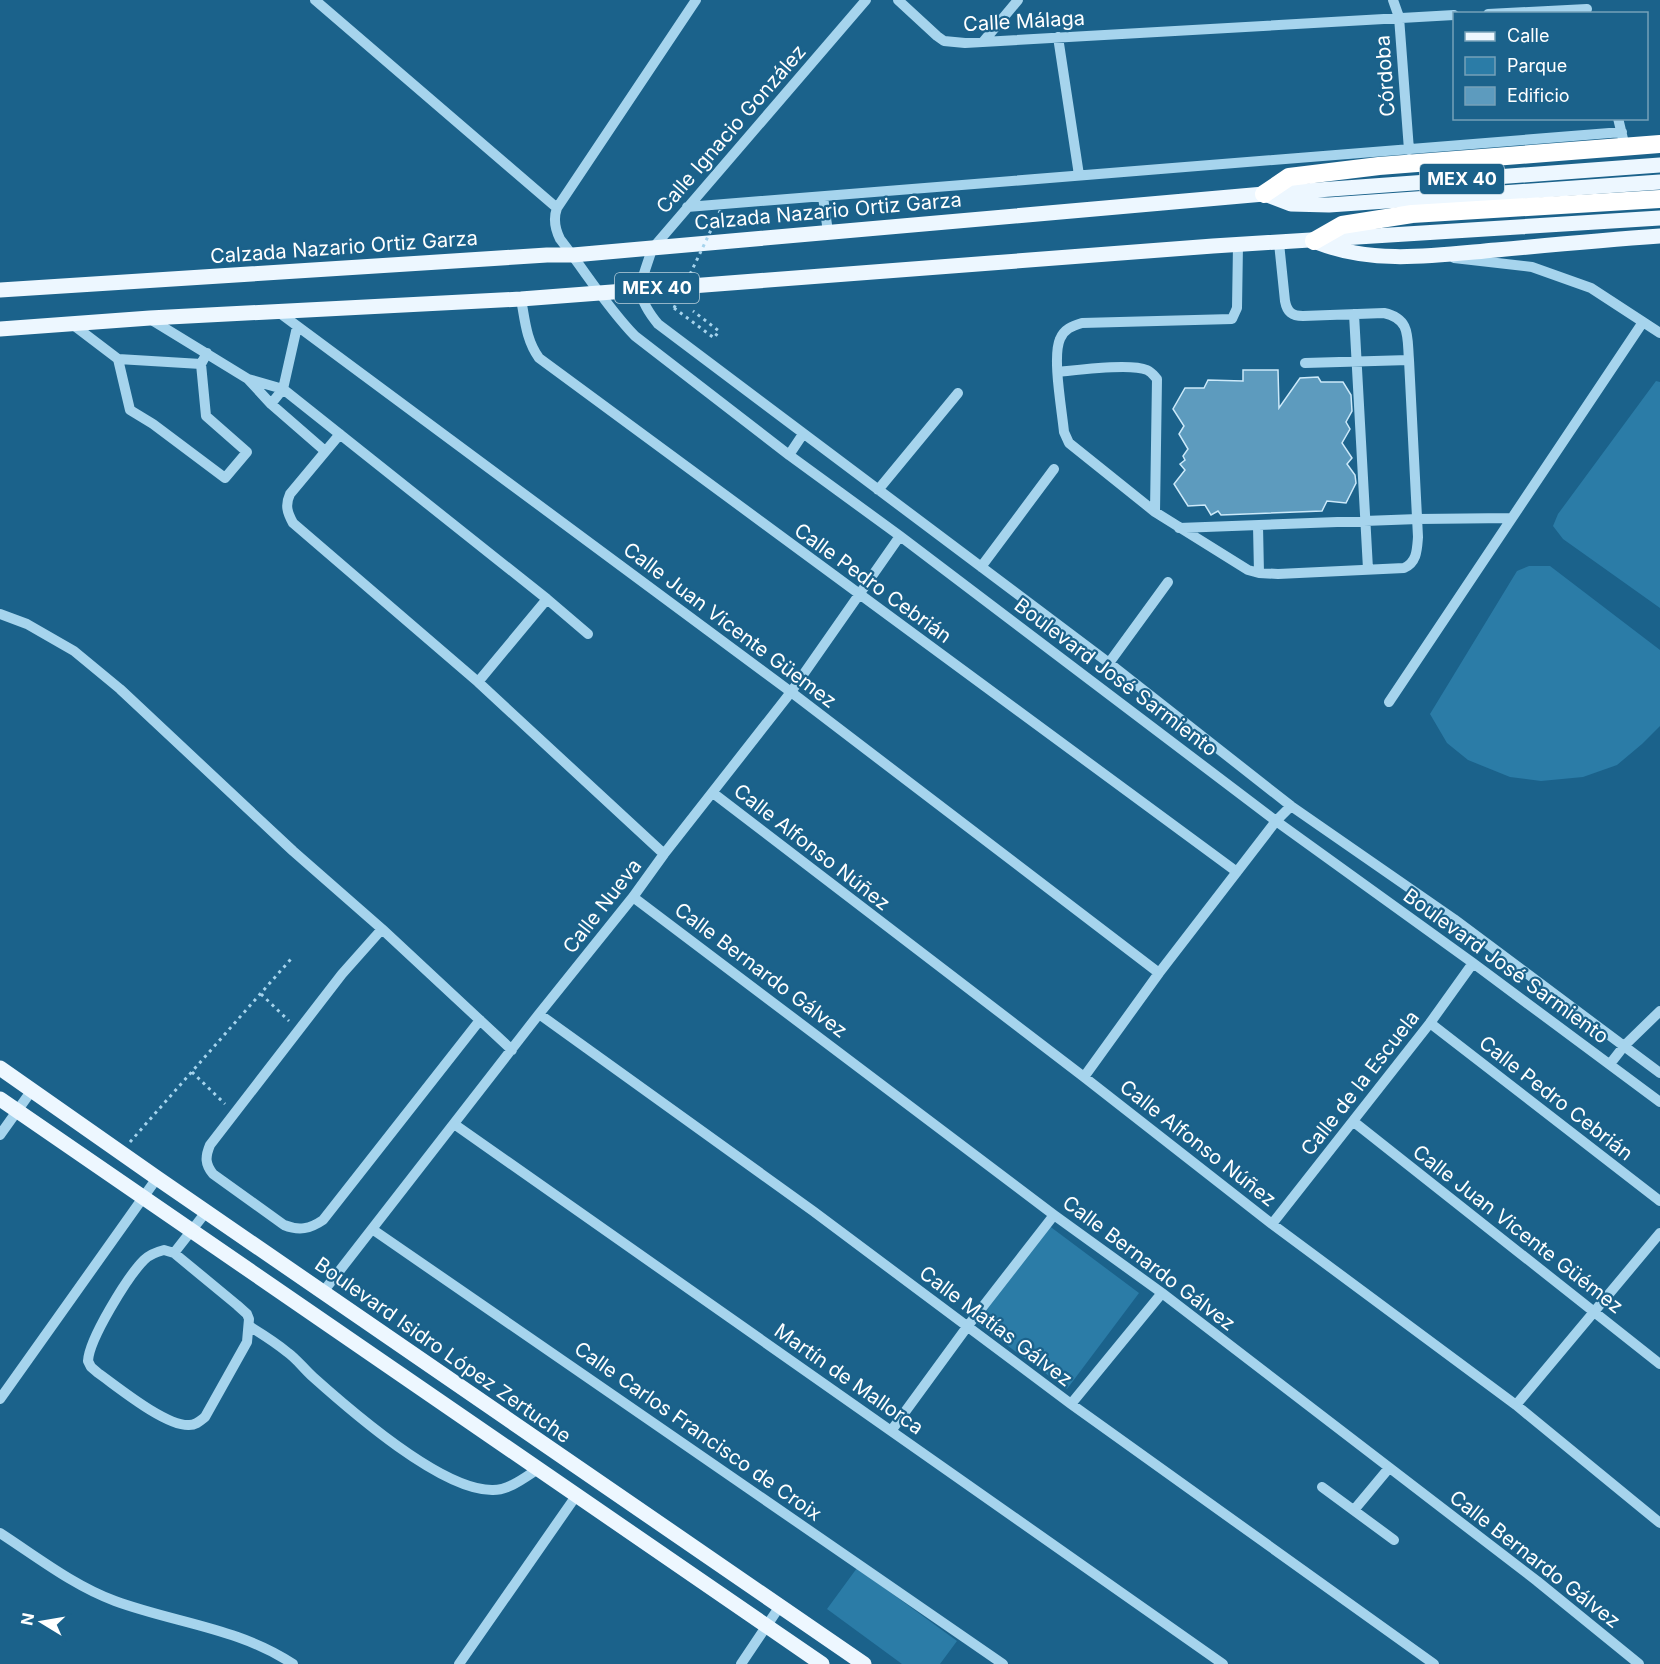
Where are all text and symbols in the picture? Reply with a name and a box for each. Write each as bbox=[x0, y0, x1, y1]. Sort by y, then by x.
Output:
street label: Calle Málaga bbox=[963, 6, 1085, 36]
legend bbox=[1453, 12, 1648, 120]
text: Calle bbox=[1507, 25, 1549, 46]
street label: Córdoba bbox=[1370, 34, 1400, 118]
street label: Calle Ignacio González bbox=[651, 40, 811, 218]
text: Parque bbox=[1507, 55, 1567, 76]
text: Edificio bbox=[1507, 85, 1570, 106]
road number: MEX 40 bbox=[1420, 164, 1504, 194]
street label: Calzada Nazario Ortiz Garza bbox=[693, 187, 963, 235]
street label: Calzada Nazario Ortiz Garza bbox=[209, 226, 479, 268]
road number: MEX 40 bbox=[615, 273, 699, 303]
street label: Calle Pedro Cebrián bbox=[790, 518, 956, 648]
street label: Calle Juan Vicente Güemez bbox=[619, 537, 841, 713]
street label: Boulevard José Sarmiento bbox=[1010, 593, 1222, 761]
street label: Calle Alfonso Núñez bbox=[729, 779, 895, 915]
street label: Calle Nueva bbox=[558, 854, 646, 958]
street label: Boulevard José Sarmiento bbox=[1399, 883, 1613, 1049]
street label: Calle Bernardo Gálvez bbox=[670, 897, 852, 1043]
street label: Calle de la Escuela bbox=[1296, 1006, 1424, 1160]
street label: Calle Pedro Cebrián bbox=[1474, 1031, 1638, 1165]
street label: Calle Alfonso Núñez bbox=[1115, 1075, 1281, 1211]
street label: Calle Juan Vicente Güémez bbox=[1408, 1139, 1628, 1319]
street label: Calle Bernardo Gálvez bbox=[1058, 1190, 1240, 1336]
street label: Boulevard Isidro López Zertuche bbox=[310, 1252, 576, 1448]
street label: Calle Matías Gálvez bbox=[915, 1261, 1077, 1391]
street label: Martín de Mallorca bbox=[770, 1319, 928, 1439]
street label: Calle Carlos Francisco de Croix bbox=[570, 1336, 826, 1526]
street label: Calle Bernardo Gálvez bbox=[1445, 1485, 1625, 1633]
north arrow bbox=[12, 1592, 72, 1652]
text: N bbox=[16, 1611, 38, 1627]

